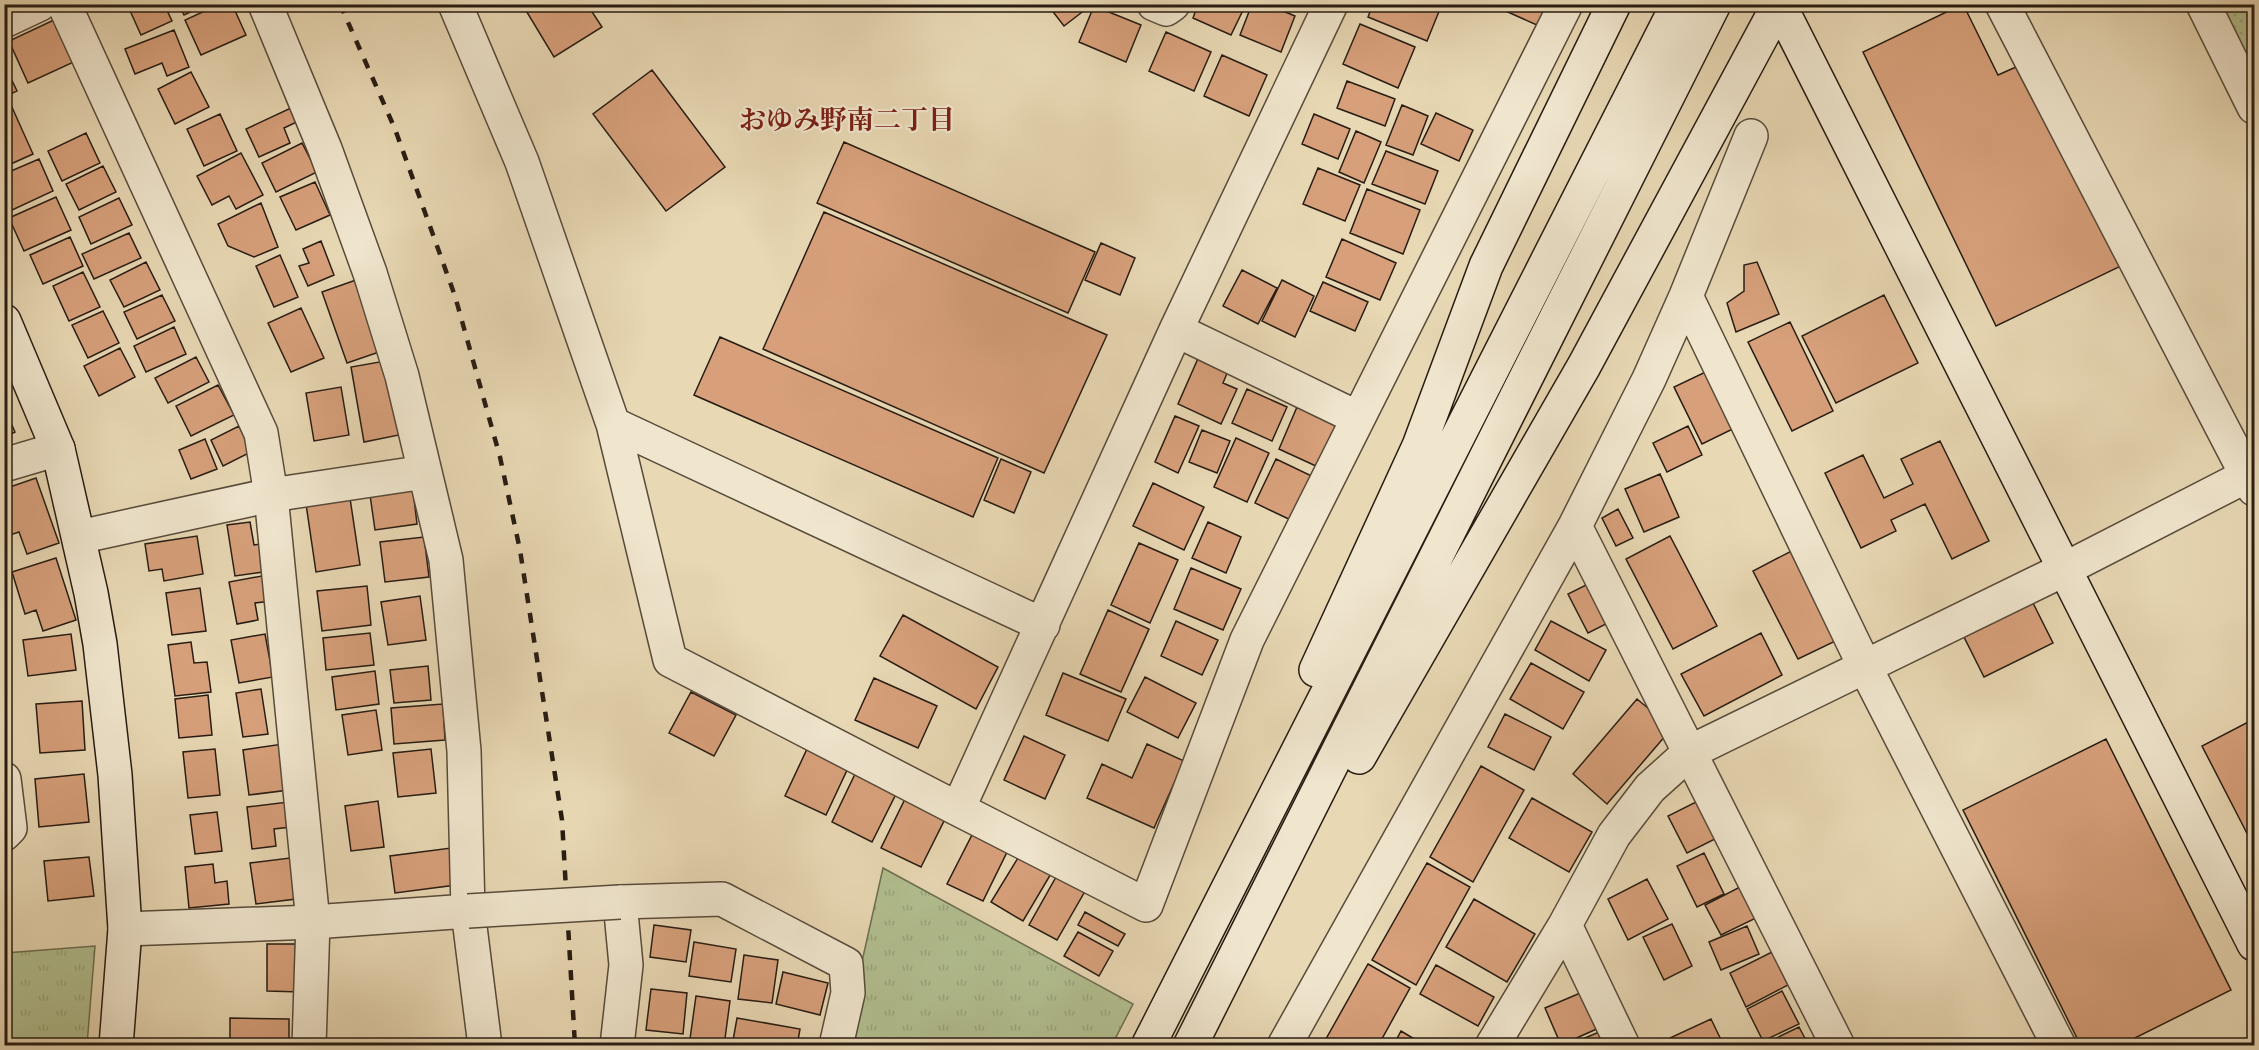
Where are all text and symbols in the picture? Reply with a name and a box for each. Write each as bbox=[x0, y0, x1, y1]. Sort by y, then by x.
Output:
district label: おゆみ野南二丁目 bbox=[739, 104, 955, 138]

